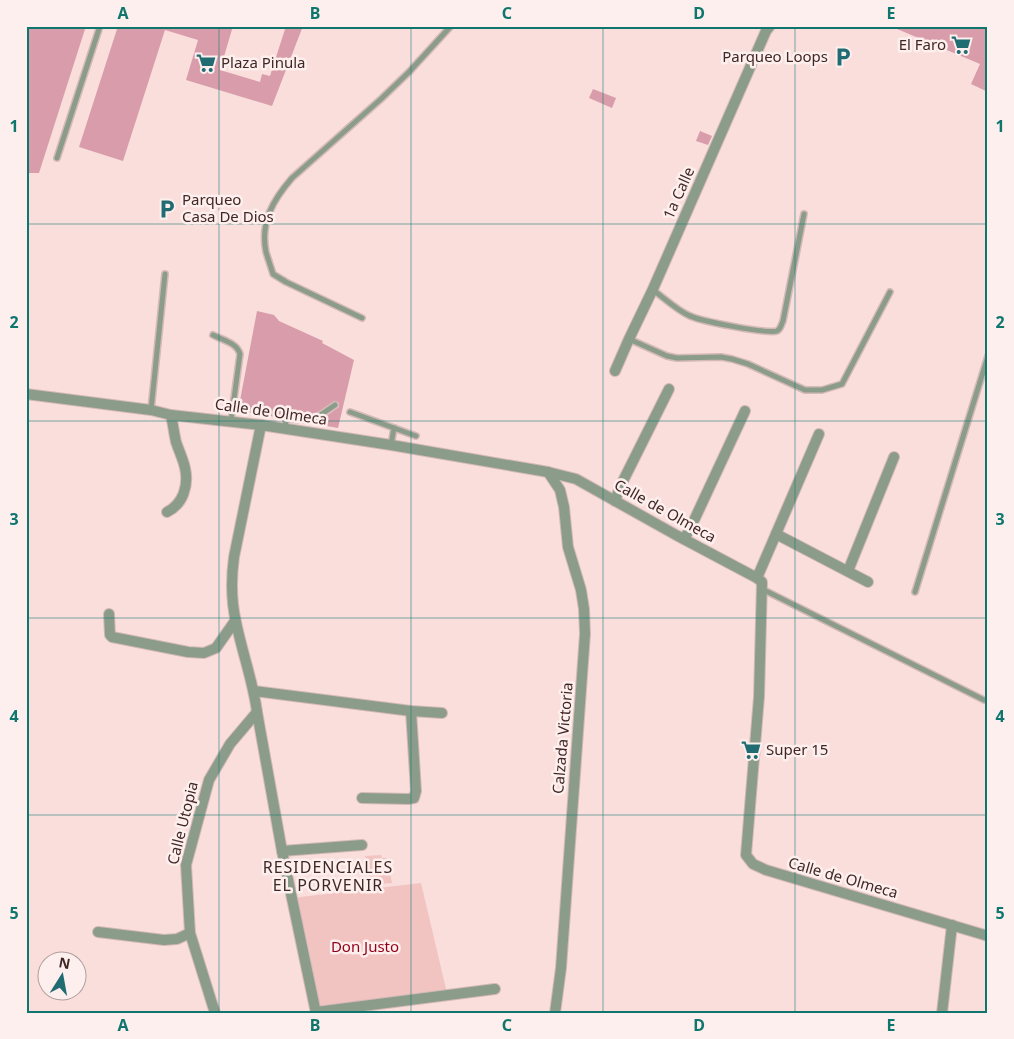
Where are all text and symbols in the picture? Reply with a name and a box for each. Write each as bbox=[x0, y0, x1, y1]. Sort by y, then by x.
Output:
text: A bbox=[117, 2, 129, 24]
text: B bbox=[310, 2, 320, 24]
text: C bbox=[502, 2, 512, 24]
text: D bbox=[693, 2, 705, 24]
text: E bbox=[887, 2, 896, 24]
place label: El Faro bbox=[899, 34, 946, 54]
supermarket icon: El Faro bbox=[950, 34, 972, 56]
place label: Parqueo Loops bbox=[722, 46, 828, 66]
parking icon: Parqueo Loops bbox=[832, 46, 854, 68]
supermarket icon: Plaza Pinula bbox=[195, 52, 217, 74]
place label: Plaza Pinula bbox=[221, 52, 306, 72]
text: 1 bbox=[9, 115, 19, 137]
text: 1 bbox=[995, 115, 1005, 137]
street label: 1a Calle bbox=[658, 163, 698, 222]
place label: Parqueo Casa De Dios bbox=[182, 189, 274, 226]
parking icon: Parqueo Casa De Dios bbox=[156, 198, 178, 220]
text: 2 bbox=[9, 311, 19, 333]
text: 2 bbox=[995, 311, 1005, 333]
street label: Calle de Olmeca bbox=[214, 393, 329, 429]
street label: Calle de Olmeca bbox=[611, 474, 720, 546]
text: 3 bbox=[9, 508, 19, 530]
text: 3 bbox=[995, 508, 1005, 530]
street label: Calzada Victoria bbox=[547, 681, 577, 794]
text: 4 bbox=[9, 705, 19, 727]
text: 4 bbox=[995, 705, 1005, 727]
supermarket icon: Super 15 bbox=[740, 739, 762, 761]
place label: Super 15 bbox=[766, 739, 828, 759]
street label: Calle Utopia bbox=[162, 779, 202, 866]
street label: Calle de Olmeca bbox=[786, 852, 900, 902]
district label: RESIDENCIALES EL PORVENIR bbox=[263, 856, 393, 896]
text: 5 bbox=[9, 902, 19, 924]
text: 5 bbox=[995, 902, 1005, 924]
park label: Don Justo bbox=[331, 936, 399, 956]
north arrow bbox=[38, 952, 88, 1002]
text: N bbox=[57, 952, 72, 973]
text: A bbox=[117, 1014, 129, 1036]
text: B bbox=[310, 1014, 320, 1036]
text: C bbox=[502, 1014, 512, 1036]
text: D bbox=[693, 1014, 705, 1036]
text: E bbox=[887, 1014, 896, 1036]

